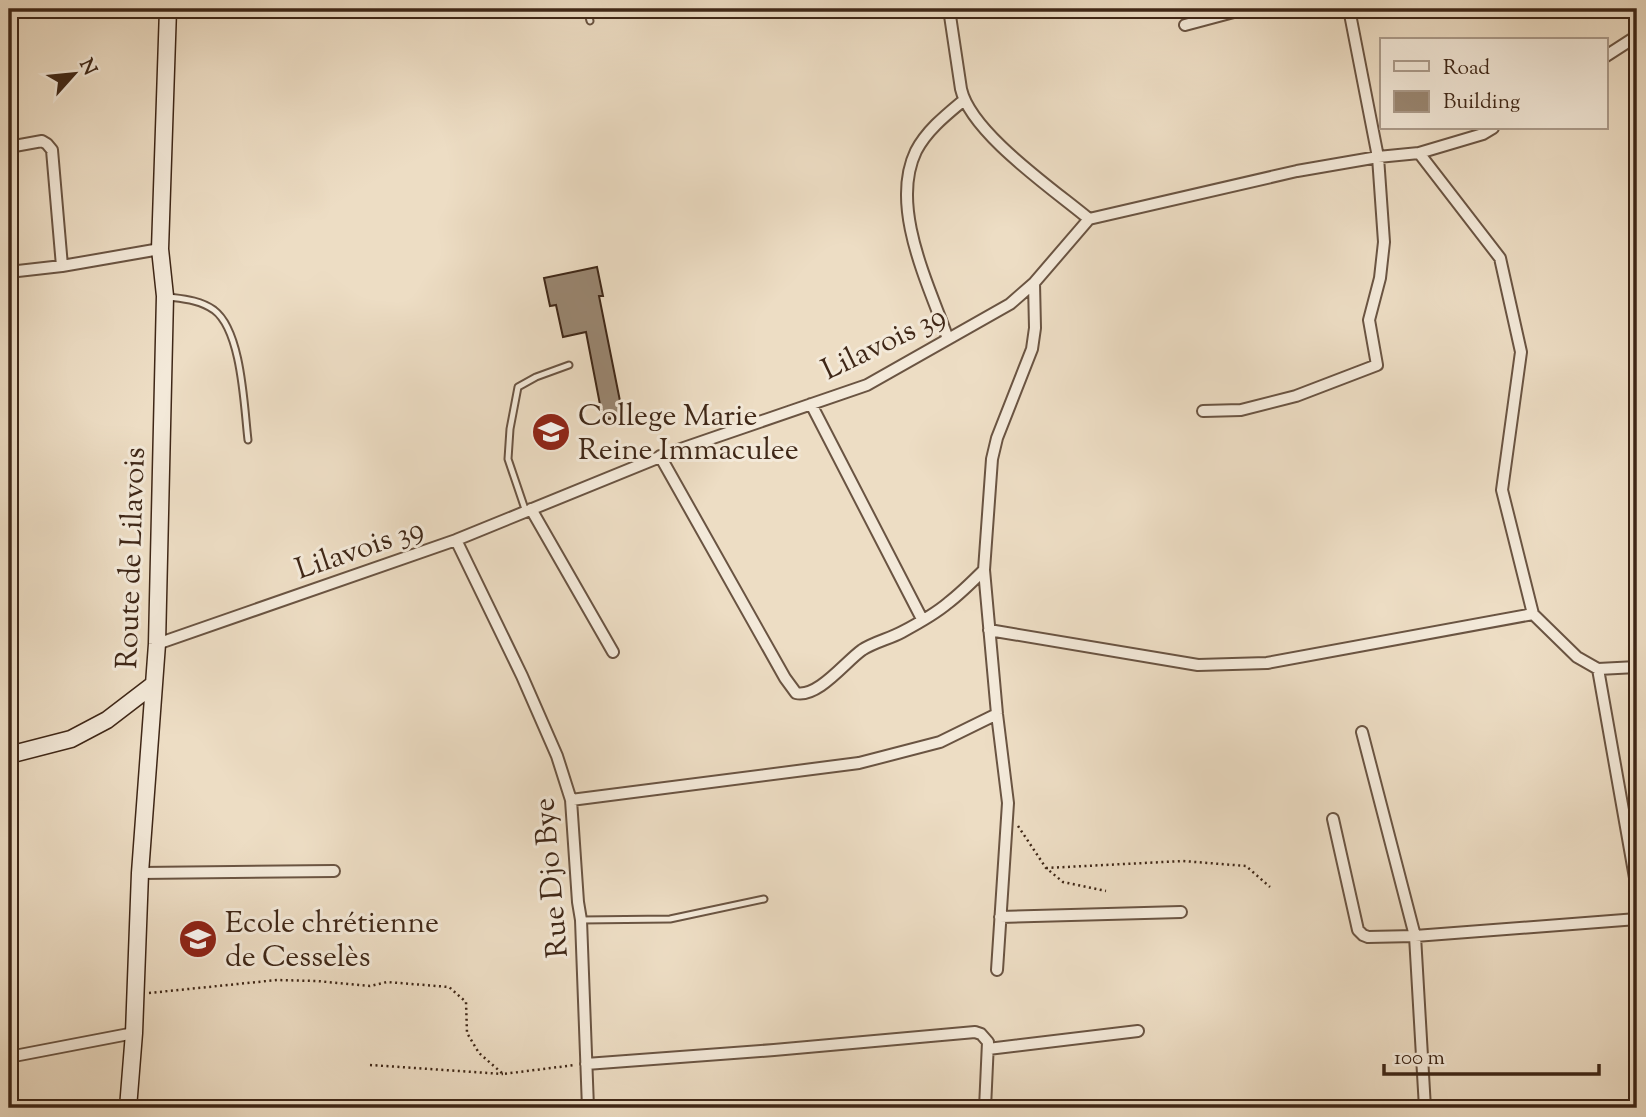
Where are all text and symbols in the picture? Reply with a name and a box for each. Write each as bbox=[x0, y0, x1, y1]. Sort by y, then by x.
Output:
north arrow bbox=[38, 38, 108, 108]
legend bbox=[1380, 38, 1608, 130]
text: Road bbox=[1443, 54, 1490, 84]
text: N bbox=[71, 55, 102, 80]
text: Building bbox=[1443, 88, 1520, 118]
street label: Lilavois 39 bbox=[815, 296, 953, 393]
place label: College Marie Reine Immaculee bbox=[578, 396, 799, 473]
school or university icon: College Marie Reine Immaculee bbox=[530, 411, 572, 453]
street label: Route de Lilavois bbox=[107, 446, 158, 670]
street label: Lilavois 39 bbox=[290, 508, 430, 592]
street label: Rue Djo Bye bbox=[524, 796, 581, 960]
place label: Ecole chrétienne de Cesselès bbox=[225, 903, 439, 980]
school or university icon: Ecole chrétienne de Cesselès bbox=[177, 918, 219, 960]
scale bar bbox=[1384, 1033, 1599, 1077]
text: 100 m bbox=[1394, 1044, 1445, 1074]

